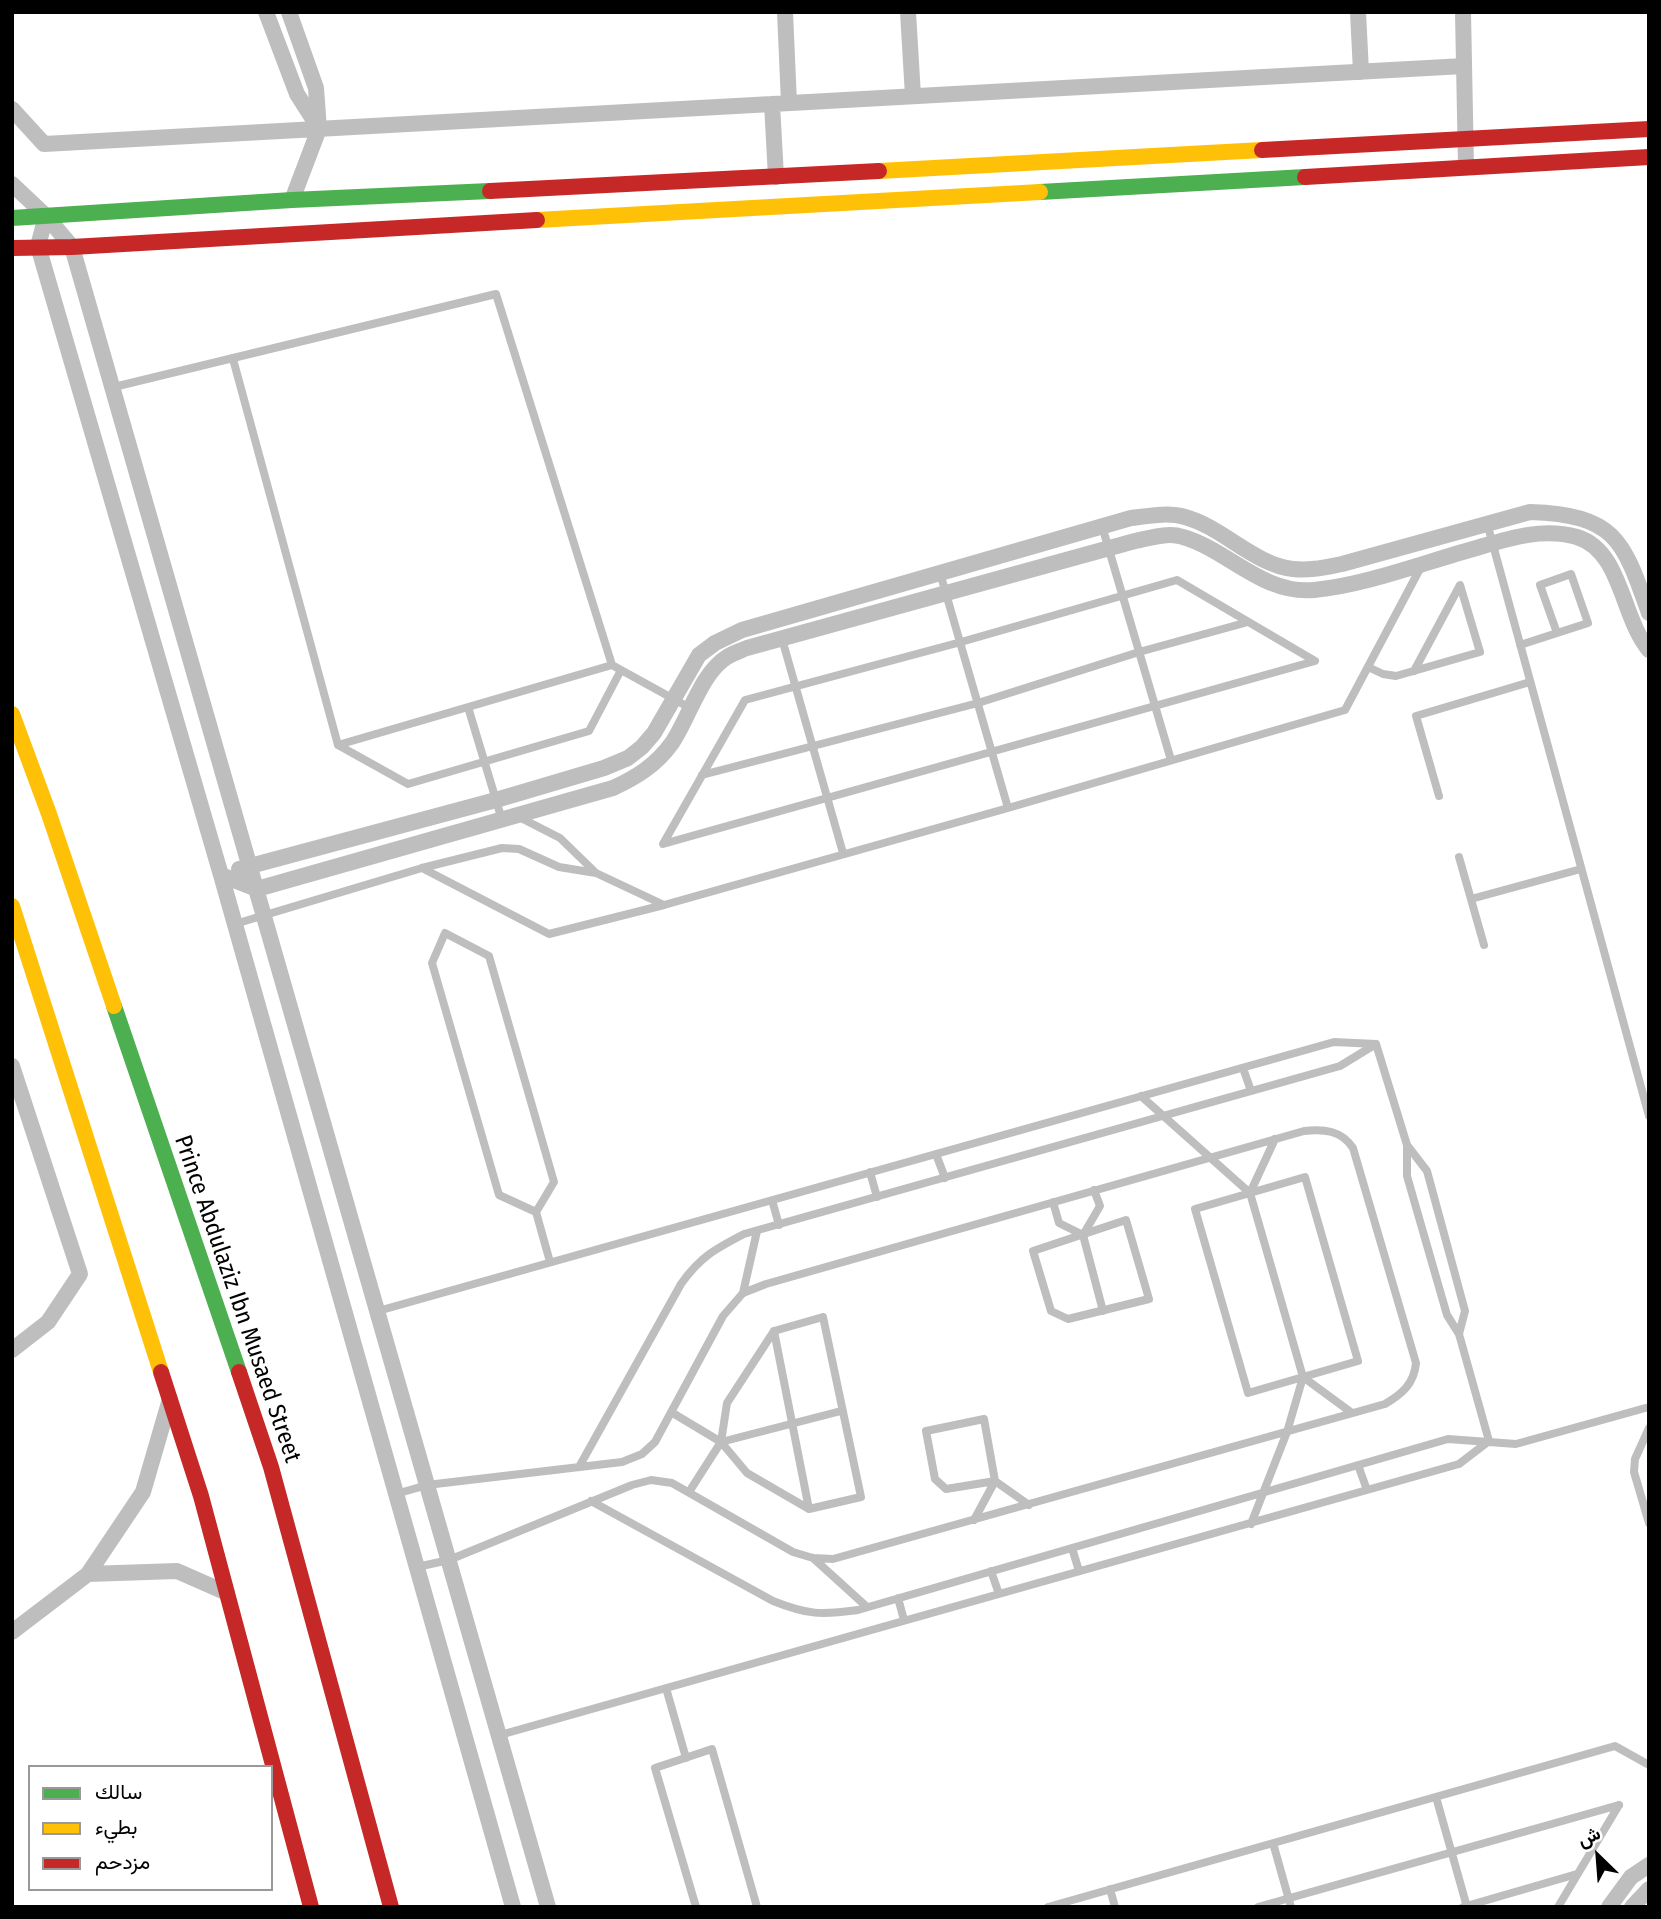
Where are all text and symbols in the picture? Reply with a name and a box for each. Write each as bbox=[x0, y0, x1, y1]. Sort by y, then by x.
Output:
street label: Prince Abdulaziz Ibn Musaed Street bbox=[167, 1132, 307, 1466]
legend bbox=[28, 1765, 273, 1891]
text: سالك bbox=[95, 1779, 142, 1805]
text: بطيء bbox=[95, 1814, 138, 1840]
north arrow bbox=[1563, 1821, 1633, 1891]
text: ش bbox=[1574, 1821, 1604, 1852]
text: مزدحم bbox=[95, 1849, 150, 1875]

